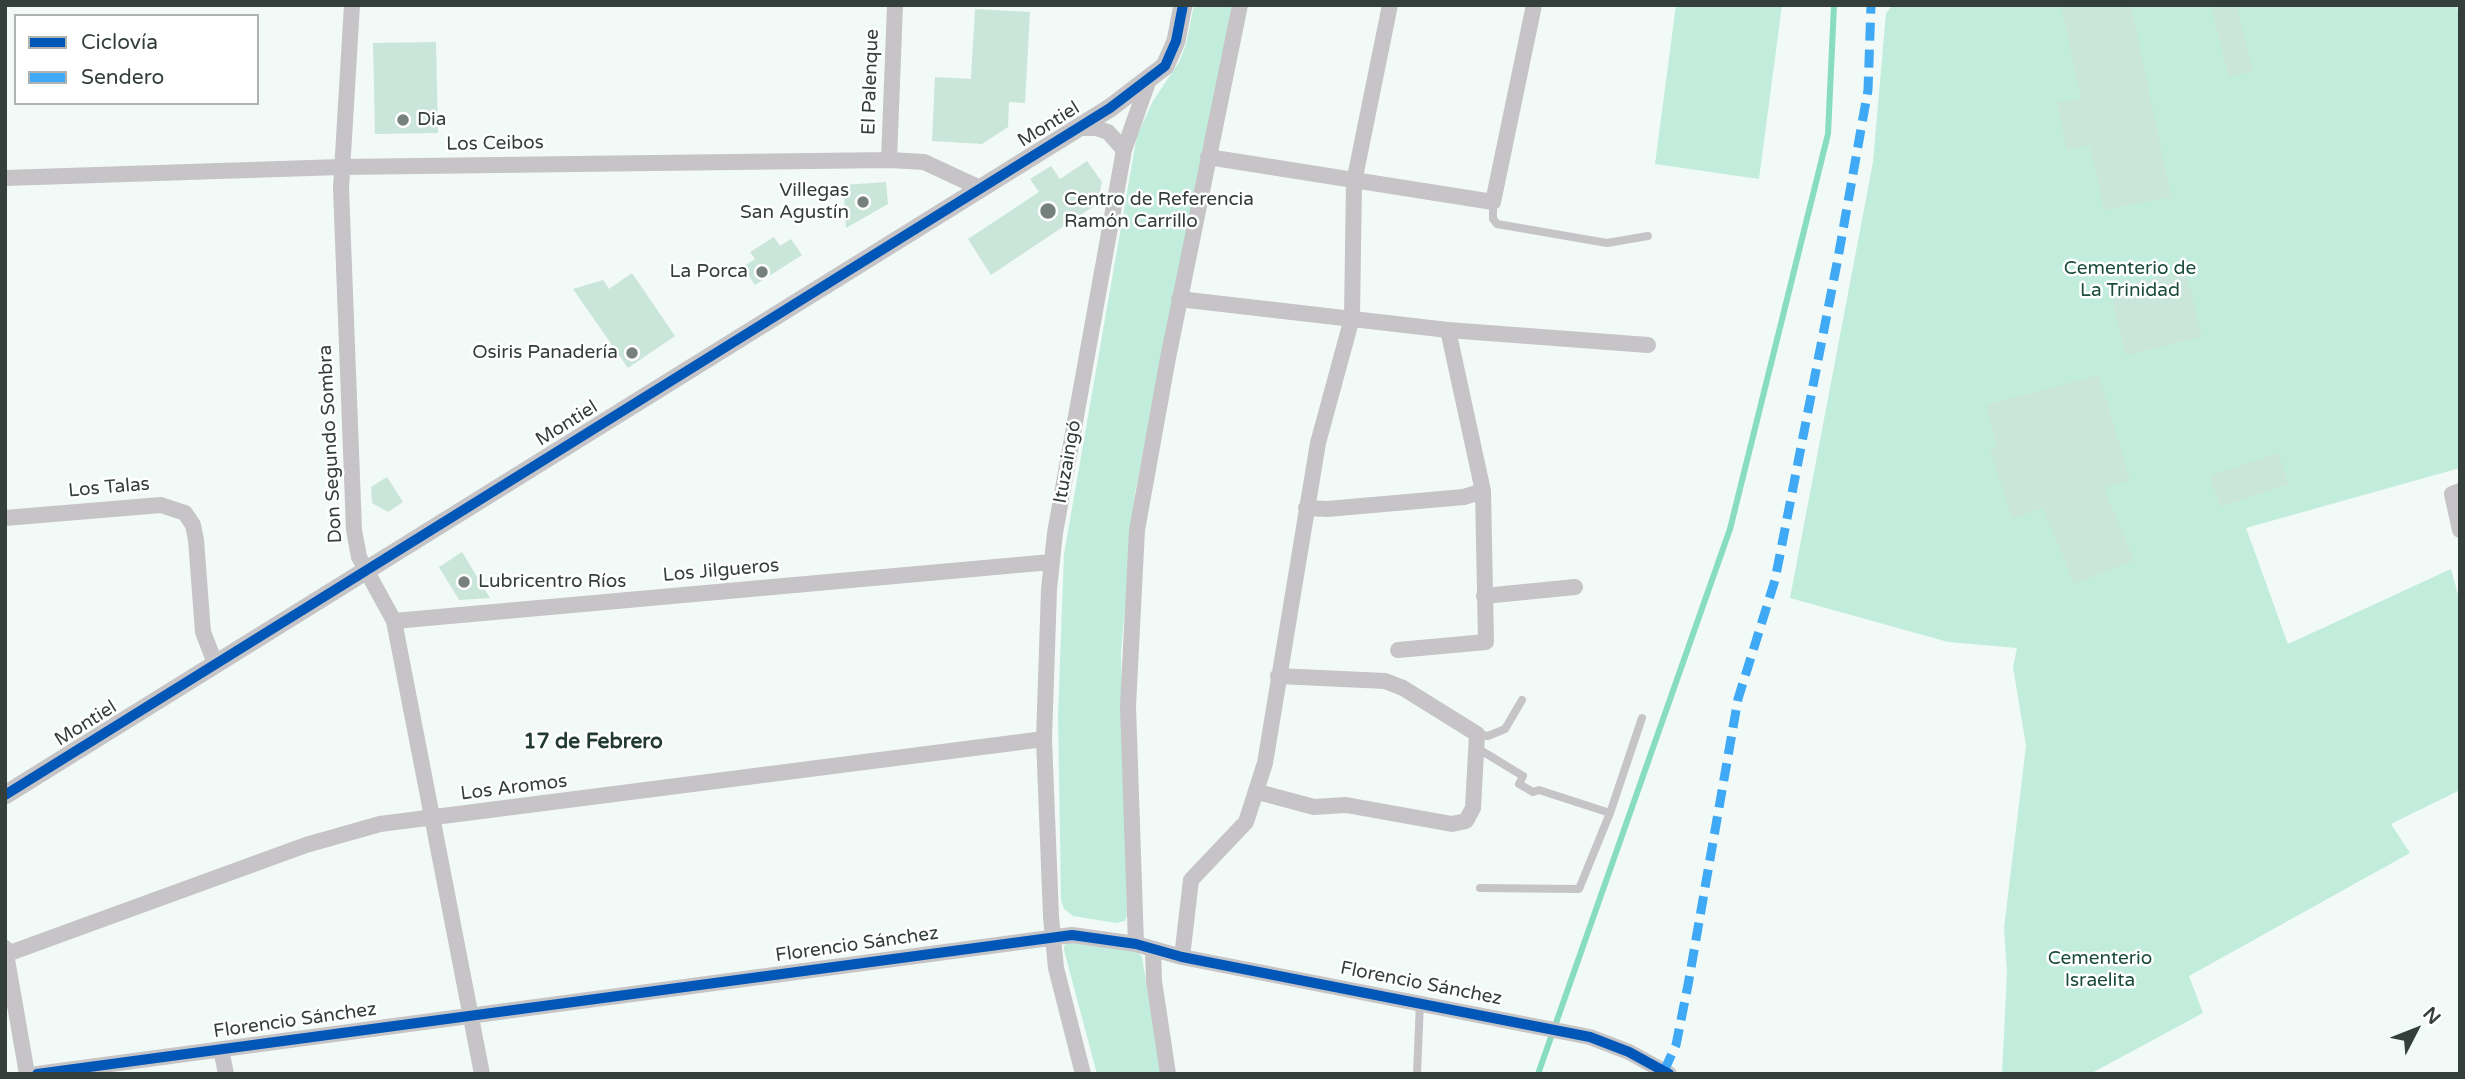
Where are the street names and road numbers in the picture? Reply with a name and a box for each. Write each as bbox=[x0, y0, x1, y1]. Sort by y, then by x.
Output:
street label: El Palenque bbox=[858, 29, 884, 135]
street label: Montiel bbox=[1014, 97, 1084, 153]
street label: Los Ceibos bbox=[446, 132, 544, 156]
street label: Don Segundo Sombra bbox=[314, 344, 348, 544]
street label: Montiel bbox=[532, 396, 602, 452]
street label: Ituzaingó bbox=[1049, 419, 1087, 505]
street label: Los Talas bbox=[67, 473, 151, 503]
street label: Los Jilgueros bbox=[662, 555, 780, 587]
street label: Montiel bbox=[51, 696, 121, 752]
street label: Los Aromos bbox=[459, 770, 569, 806]
street label: Florencio Sánchez bbox=[774, 922, 940, 968]
street label: Florencio Sánchez bbox=[1338, 957, 1504, 1011]
street label: Florencio Sánchez bbox=[212, 998, 378, 1044]

